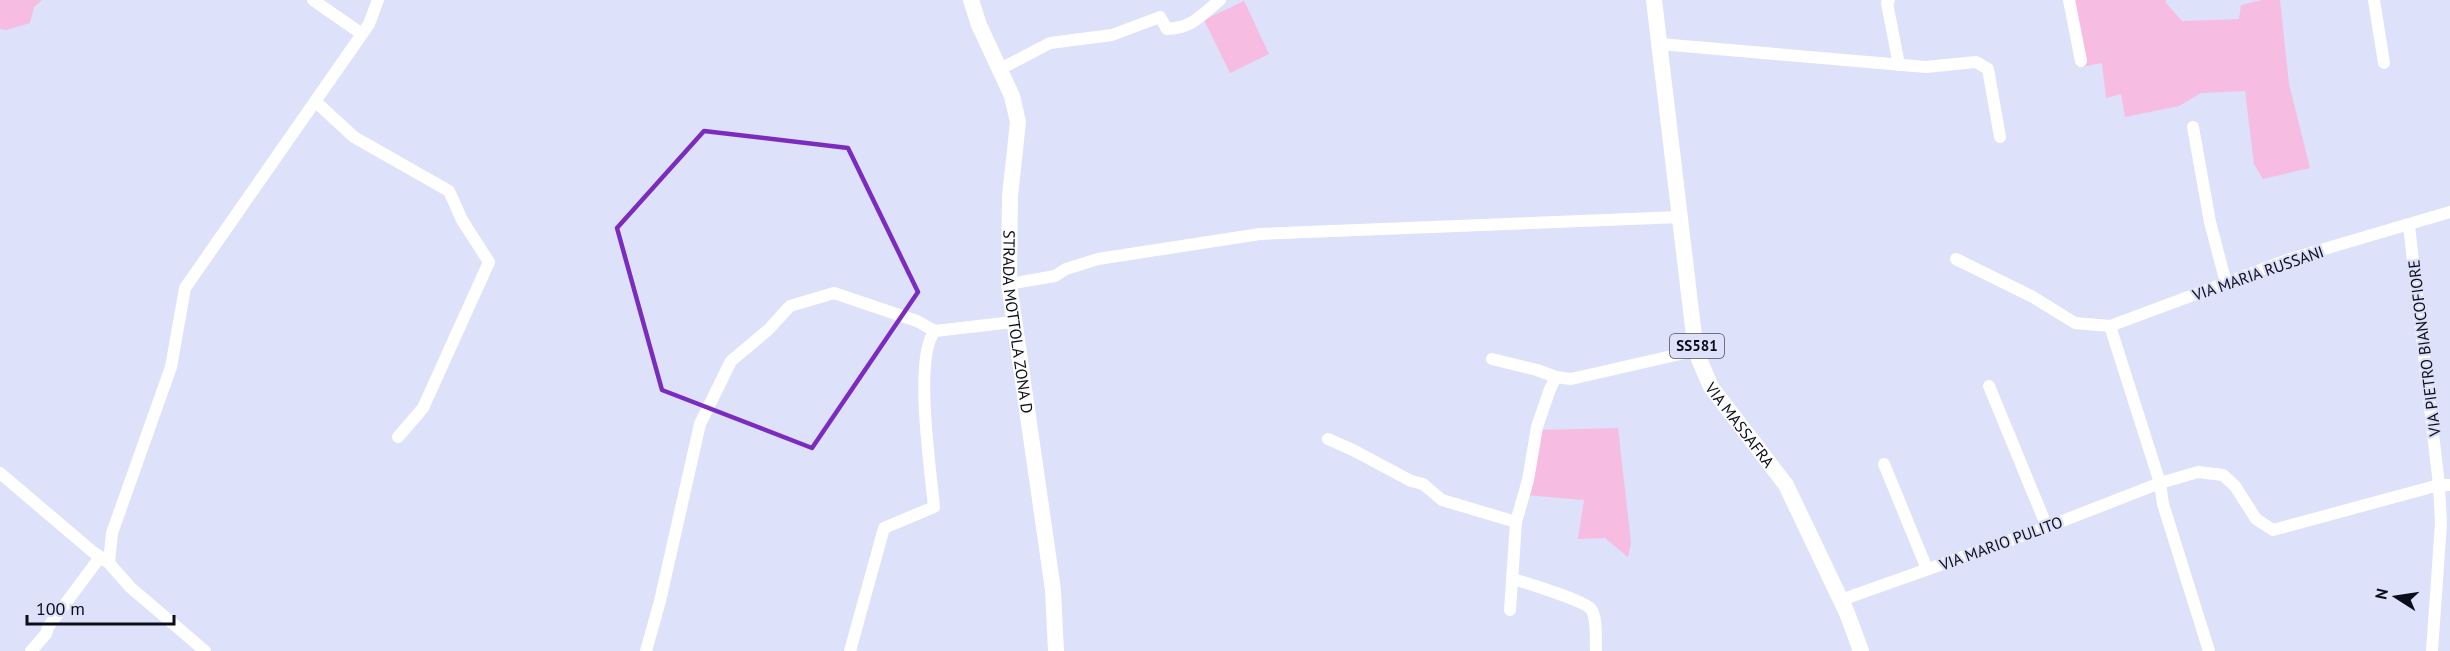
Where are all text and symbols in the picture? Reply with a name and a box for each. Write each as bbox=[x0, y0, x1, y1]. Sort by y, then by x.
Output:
street label: STRADA MOTTOLA ZONA D bbox=[999, 230, 1037, 415]
street label: VIA MARIA RUSSANI bbox=[2189, 241, 2326, 305]
street label: VIA PIETRO BIANCOFIORE bbox=[2403, 259, 2445, 438]
road number: SS581 bbox=[1670, 334, 1724, 358]
street label: VIA MASSAFRA bbox=[1700, 377, 1779, 472]
street label: VIA MARIO PULITO bbox=[1936, 511, 2065, 575]
north arrow bbox=[2366, 567, 2426, 627]
text: N bbox=[2370, 587, 2392, 601]
scale bar bbox=[27, 588, 174, 626]
text: 100 m bbox=[36, 597, 85, 620]

